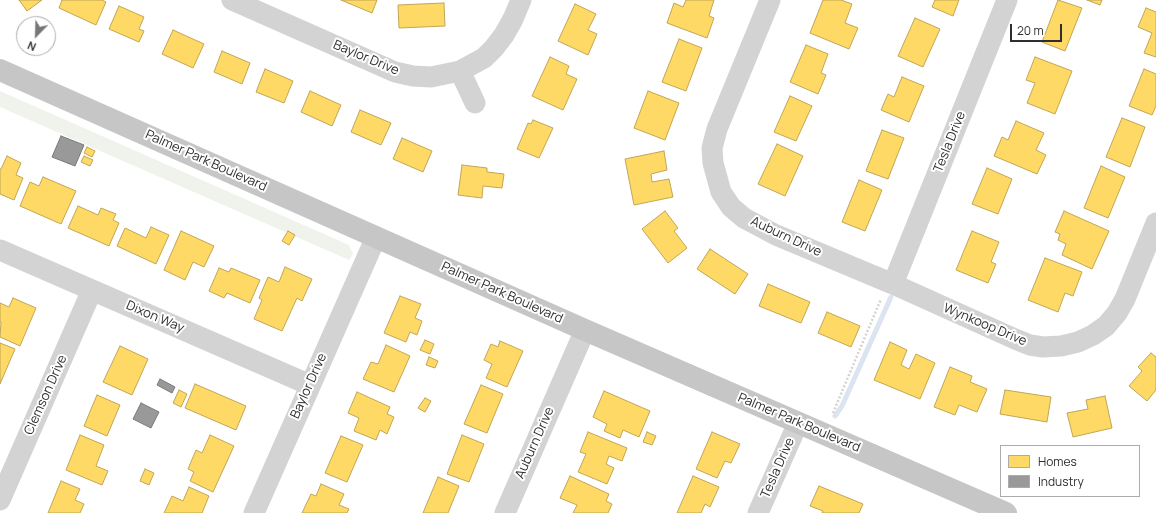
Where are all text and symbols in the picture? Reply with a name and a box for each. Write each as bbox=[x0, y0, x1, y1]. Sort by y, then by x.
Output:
north arrow bbox=[16, 16, 56, 56]
scale bar bbox=[1012, 16, 1064, 42]
text: 20 m bbox=[1017, 22, 1044, 39]
street label: Baylor Drive bbox=[331, 37, 401, 79]
text: N bbox=[25, 38, 38, 55]
street label: Tesla Drive bbox=[931, 109, 969, 175]
street label: Palmer Park Boulevard bbox=[143, 127, 269, 195]
street label: Auburn Drive bbox=[748, 214, 824, 260]
street label: Palmer Park Boulevard bbox=[439, 259, 565, 327]
street label: Dixon Way bbox=[124, 298, 186, 336]
street label: Wynkoop Drive bbox=[941, 300, 1029, 350]
street label: Baylor Drive bbox=[288, 351, 330, 421]
street label: Clemson Drive bbox=[21, 353, 71, 437]
street label: Palmer Park Boulevard bbox=[735, 390, 863, 456]
street label: Auburn Drive bbox=[512, 405, 558, 481]
street label: Tesla Drive bbox=[758, 435, 798, 501]
legend bbox=[1000, 445, 1140, 497]
text: Homes bbox=[1038, 453, 1077, 470]
text: Industry bbox=[1038, 473, 1084, 490]

